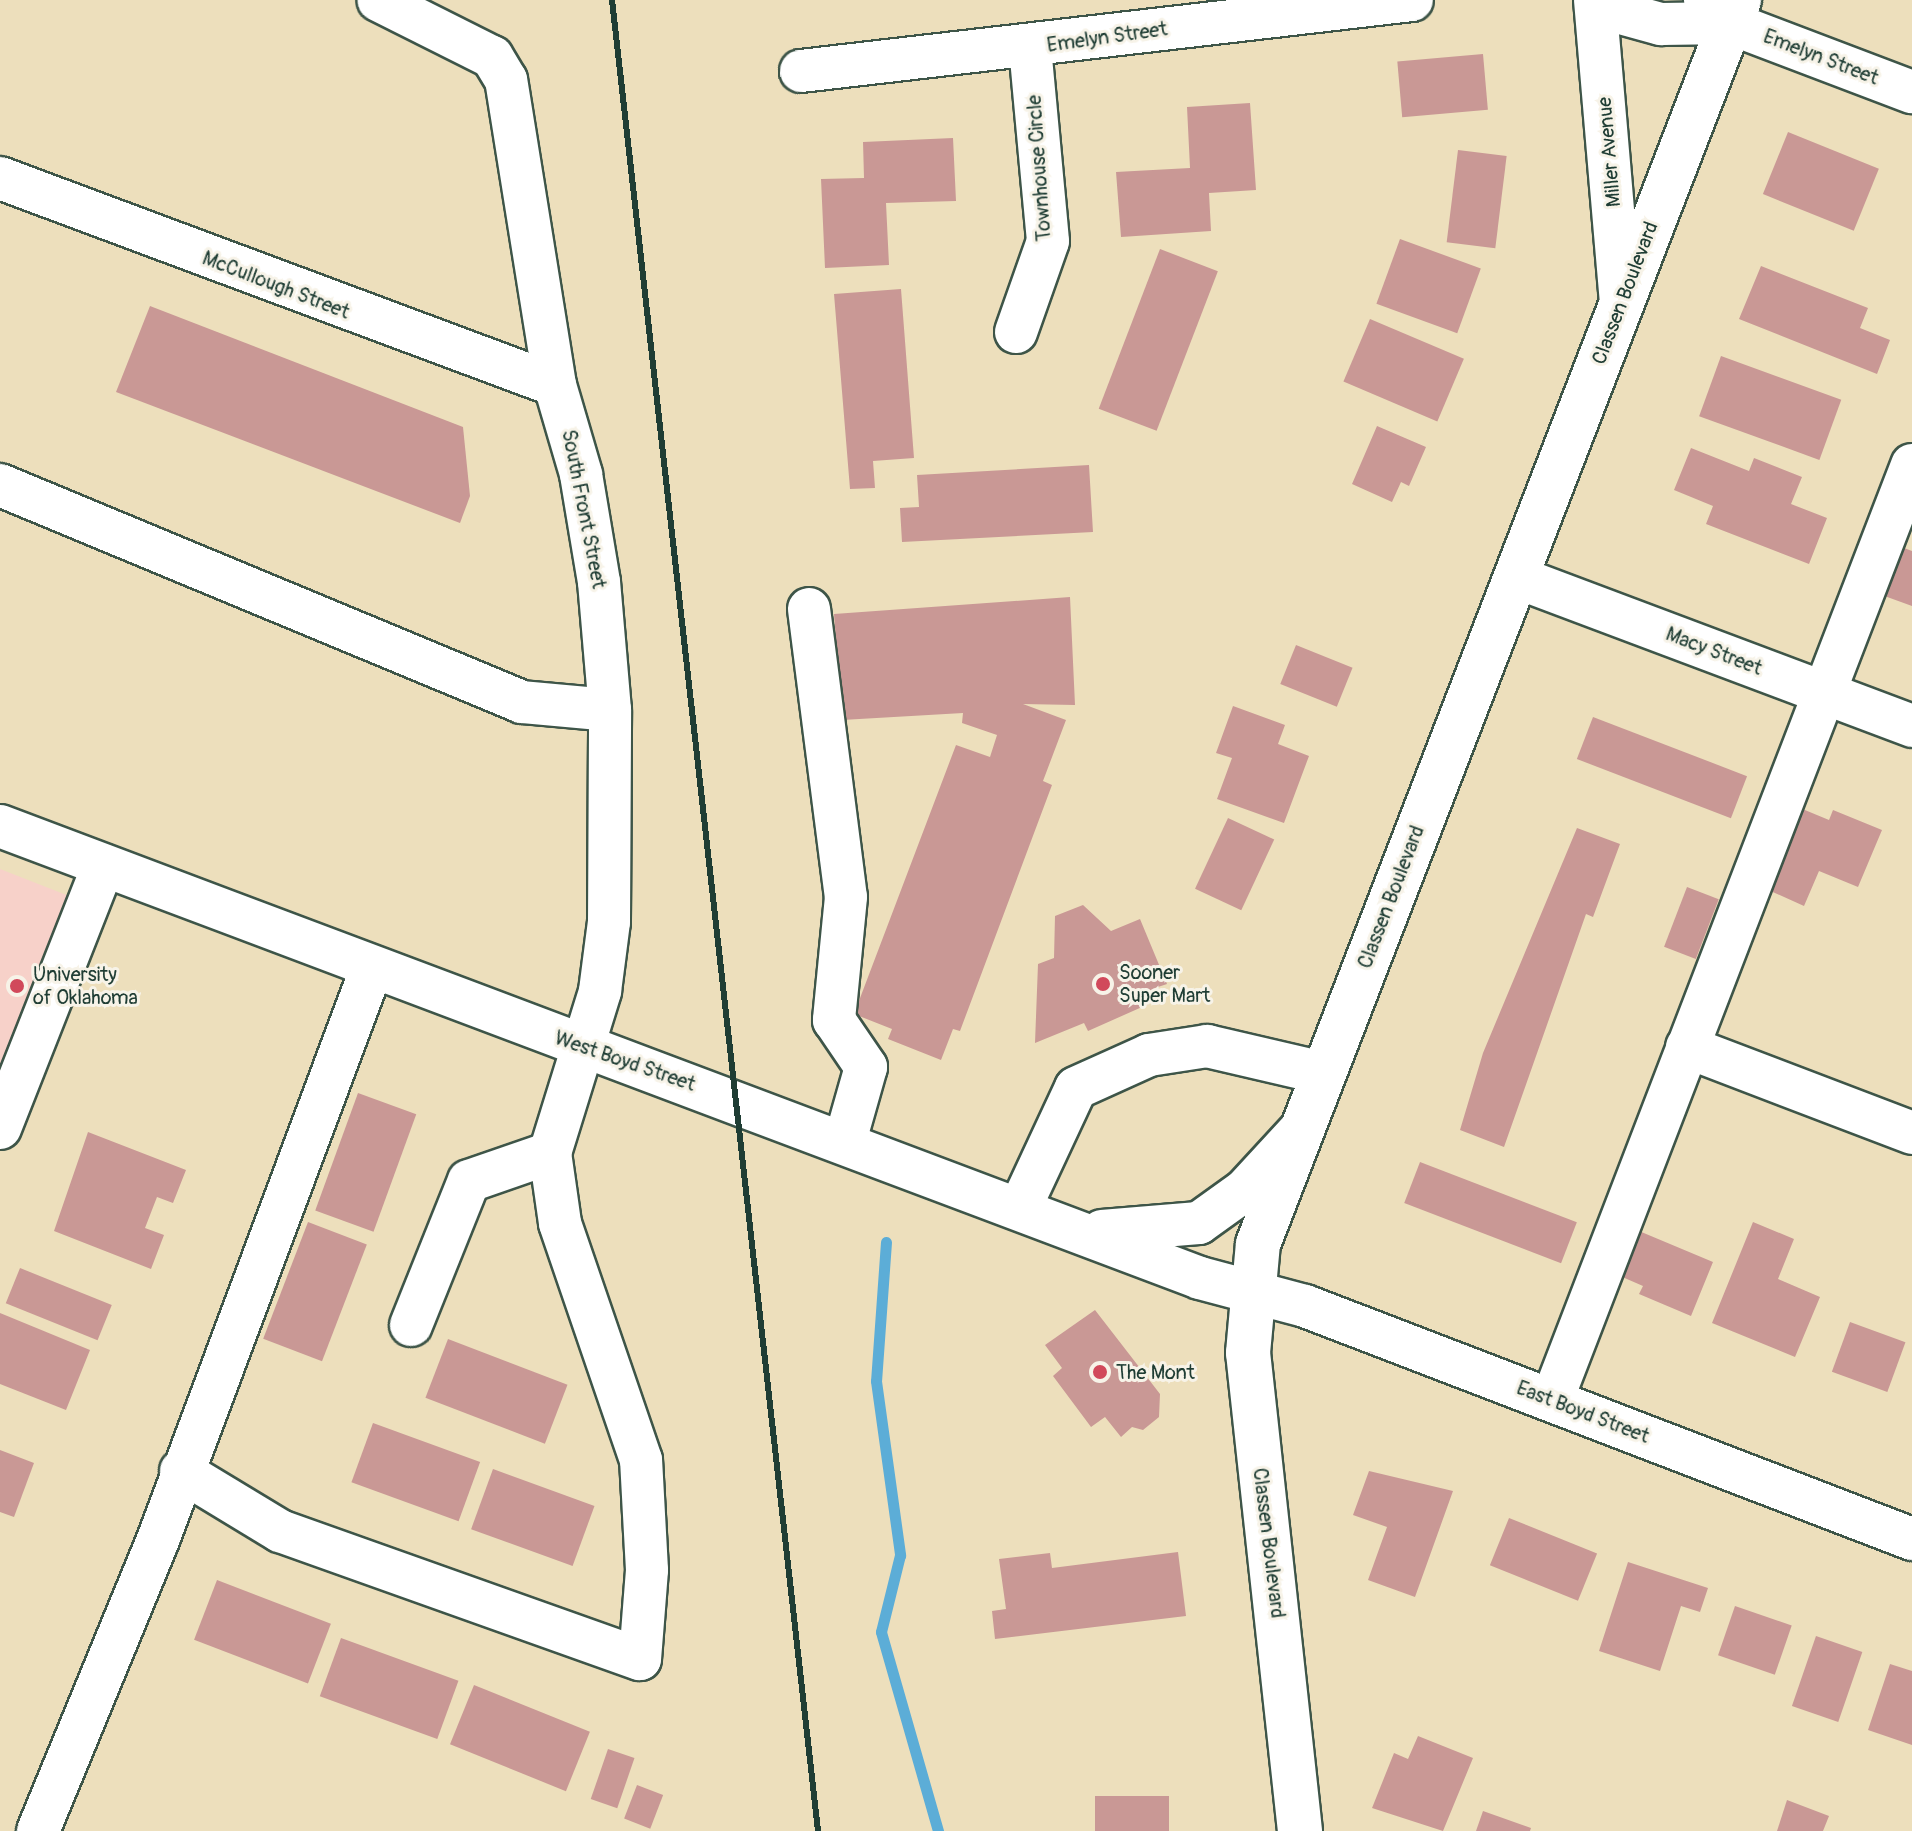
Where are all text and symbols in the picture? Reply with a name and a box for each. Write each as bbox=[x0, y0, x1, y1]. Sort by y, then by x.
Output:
street label: Emelyn Street bbox=[1045, 17, 1169, 57]
street label: Emelyn Street bbox=[1760, 24, 1882, 90]
street label: Townhouse Circle bbox=[1022, 94, 1056, 242]
street label: Miller Avenue bbox=[1592, 96, 1626, 208]
street label: Classen Boulevard bbox=[1587, 218, 1663, 368]
street label: McCullough Street bbox=[199, 246, 353, 324]
street label: South Front Street bbox=[557, 428, 611, 590]
street label: Macy Street bbox=[1663, 622, 1765, 680]
street label: Classen Boulevard bbox=[1353, 822, 1429, 972]
place label: Sooner Super Mart bbox=[1119, 960, 1210, 1007]
place label: University of Oklahoma bbox=[33, 962, 138, 1009]
marker: Sooner Super Mart bbox=[1094, 975, 1112, 993]
marker: University of Oklahoma bbox=[8, 977, 26, 995]
street label: West Boyd Street bbox=[551, 1026, 699, 1096]
place label: The Mont bbox=[1116, 1360, 1195, 1384]
marker: The Mont bbox=[1091, 1363, 1109, 1381]
street label: East Boyd Street bbox=[1513, 1376, 1653, 1448]
street label: Classen Boulevard bbox=[1248, 1467, 1290, 1619]

